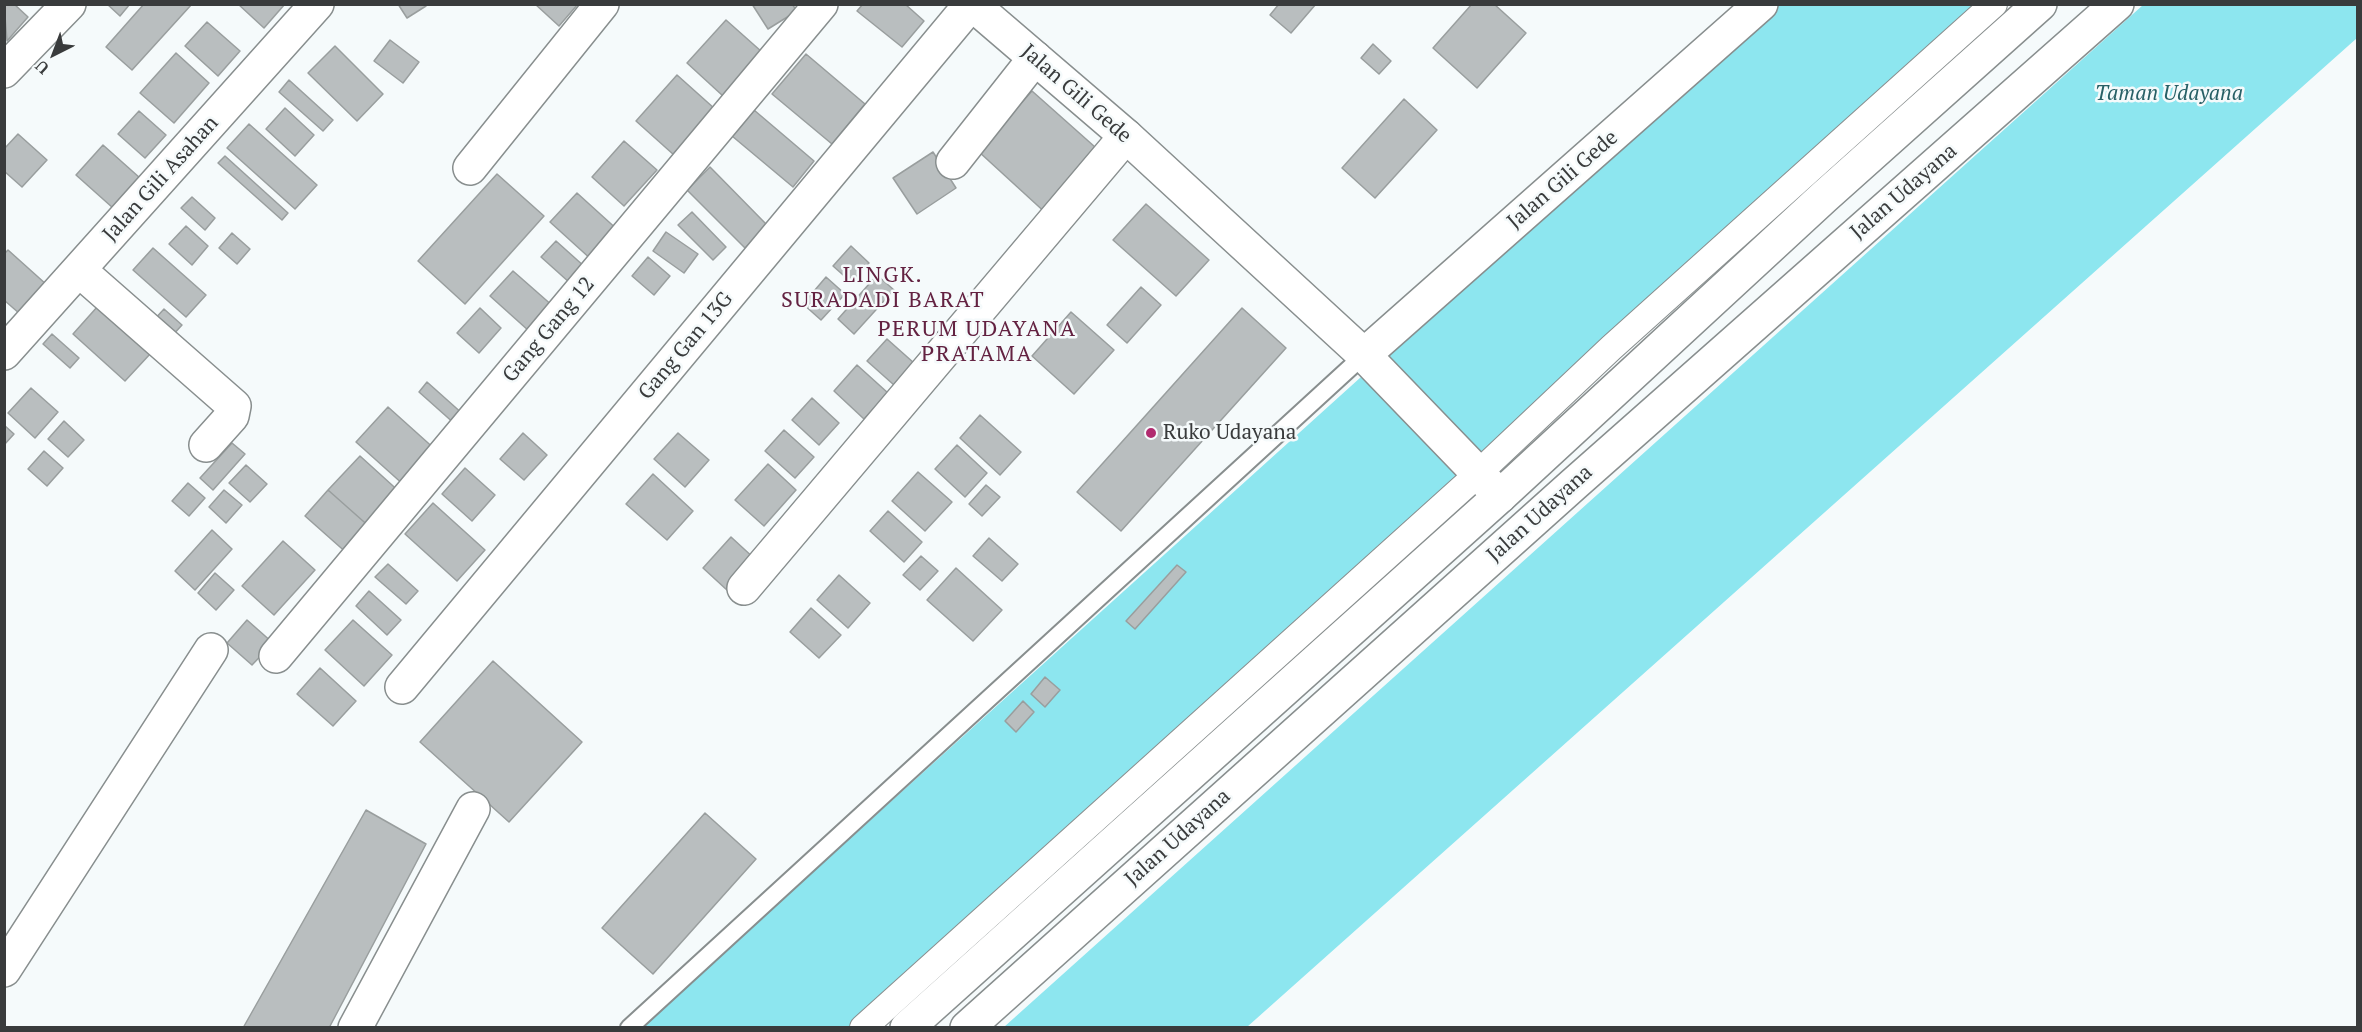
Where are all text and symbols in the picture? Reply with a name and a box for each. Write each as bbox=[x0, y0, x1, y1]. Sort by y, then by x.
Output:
north arrow bbox=[24, 24, 84, 84]
street label: Jalan Gili Gede bbox=[1016, 39, 1136, 149]
text: U bbox=[30, 55, 54, 79]
park label: Taman Udayana bbox=[2095, 81, 2243, 107]
street label: Jalan Gili Asahan bbox=[98, 111, 224, 247]
street label: Jalan Gili Gede bbox=[1503, 125, 1623, 235]
street label: Jalan Udayana bbox=[1846, 139, 1962, 245]
district label: LINGK. SURADADI BARAT bbox=[781, 263, 985, 314]
street label: Gang Gang 12 bbox=[498, 272, 600, 388]
street label: Gang Gan 13G bbox=[634, 287, 738, 405]
district label: PERUM UDAYANA PRATAMA bbox=[877, 317, 1077, 368]
place label: Ruko Udayana bbox=[1163, 420, 1296, 446]
marker: Ruko Udayana bbox=[1144, 426, 1158, 440]
street label: Jalan Udayana bbox=[1482, 460, 1598, 568]
street label: Jalan Udayana bbox=[1120, 784, 1236, 892]

